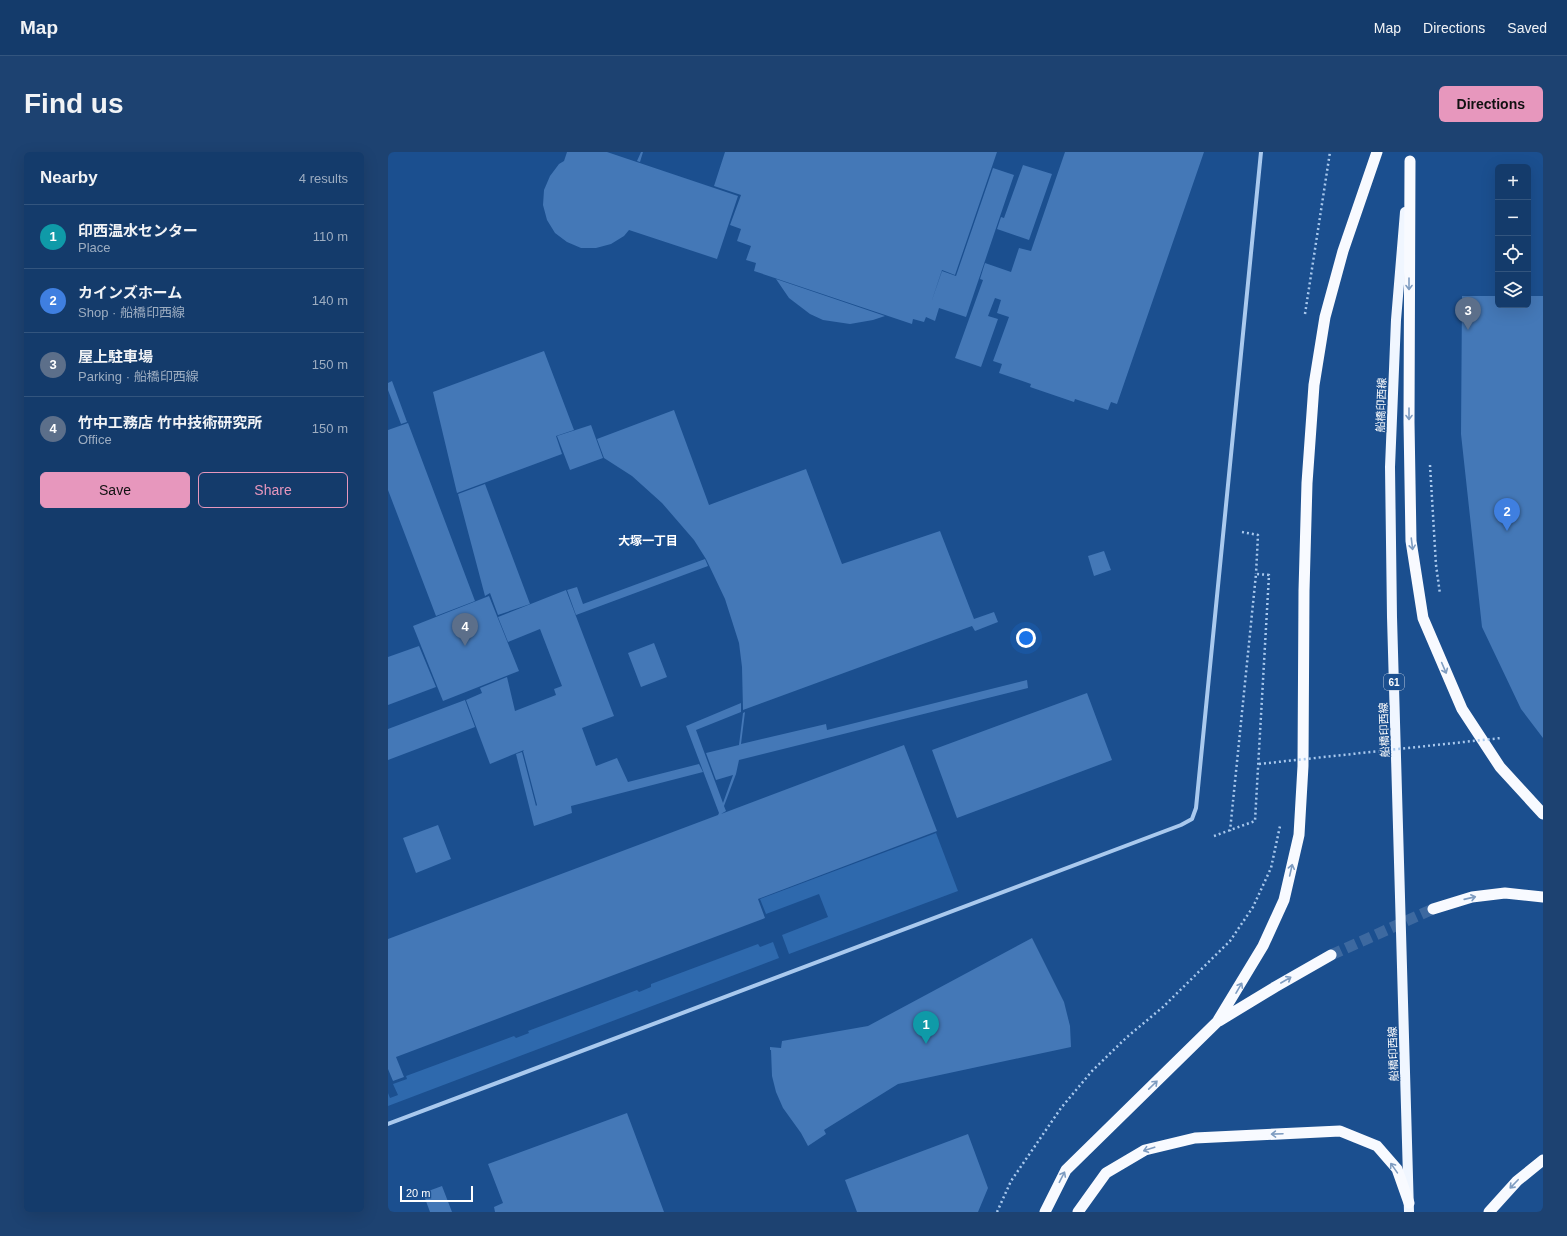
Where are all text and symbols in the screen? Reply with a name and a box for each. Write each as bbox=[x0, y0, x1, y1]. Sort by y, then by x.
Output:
text: Map bbox=[20, 17, 58, 38]
text: Map bbox=[1374, 20, 1401, 36]
text: Directions bbox=[1423, 20, 1485, 36]
text: Saved bbox=[1507, 20, 1547, 36]
button: Directions bbox=[1439, 86, 1543, 122]
text: Find us bbox=[24, 88, 124, 119]
map controls bbox=[1495, 164, 1531, 308]
button: + bbox=[1495, 164, 1531, 200]
text: Nearby bbox=[40, 168, 98, 187]
text: 4 results bbox=[299, 171, 348, 186]
button: − bbox=[1495, 200, 1531, 236]
text: 印西温水センター bbox=[78, 222, 198, 239]
text: 1 bbox=[49, 229, 57, 244]
text: 110 m bbox=[313, 229, 348, 244]
button: locate bbox=[1495, 236, 1531, 272]
text: Place bbox=[78, 240, 111, 255]
button: layers bbox=[1495, 272, 1531, 308]
one-way arrow bbox=[1405, 277, 1413, 290]
text: カインズホーム bbox=[78, 284, 182, 301]
text: 2 bbox=[49, 293, 57, 308]
text: 140 m bbox=[312, 293, 348, 308]
pin: 3 bbox=[1455, 297, 1481, 330]
text: Shop · 船橋印西線 bbox=[78, 305, 185, 320]
text: 屋上駐車場 bbox=[78, 348, 153, 365]
text: 3 bbox=[49, 357, 57, 372]
text: 150 m bbox=[312, 357, 348, 372]
text: Parking · 船橋印西線 bbox=[78, 369, 199, 384]
street label: 船橋印西線 bbox=[1374, 377, 1388, 433]
one-way arrow bbox=[1405, 407, 1413, 420]
text: 竹中工務店 竹中技術研究所 bbox=[78, 414, 262, 431]
text: 4 bbox=[49, 421, 57, 436]
text: 150 m bbox=[312, 421, 348, 436]
text: Office bbox=[78, 432, 112, 447]
button: Save bbox=[40, 472, 190, 508]
button: Share bbox=[198, 472, 348, 508]
pin: 2 bbox=[1494, 498, 1520, 531]
district label: 大塚一丁目 bbox=[618, 534, 678, 548]
one-way arrow bbox=[1408, 537, 1415, 550]
pin: 4 bbox=[452, 613, 478, 646]
your location bbox=[1016, 628, 1036, 648]
one-way arrow bbox=[1441, 662, 1449, 674]
road number: 61 bbox=[1384, 674, 1404, 690]
street label: 船橋印西線 bbox=[1377, 702, 1391, 758]
one-way arrow bbox=[1287, 863, 1295, 876]
one-way arrow bbox=[1464, 894, 1477, 902]
one-way arrow bbox=[1280, 976, 1292, 984]
one-way arrow bbox=[1235, 982, 1243, 994]
pin: 1 bbox=[913, 1011, 939, 1044]
street label: 船橋印西線 bbox=[1386, 1026, 1400, 1082]
one-way arrow bbox=[1148, 1080, 1158, 1090]
one-way arrow bbox=[1271, 1130, 1284, 1138]
one-way arrow bbox=[1143, 1146, 1156, 1153]
one-way arrow bbox=[1390, 1162, 1398, 1173]
one-way arrow bbox=[1059, 1172, 1067, 1184]
one-way arrow bbox=[1509, 1179, 1519, 1189]
scale bar bbox=[400, 1184, 473, 1203]
text: 20 m bbox=[406, 1187, 430, 1199]

